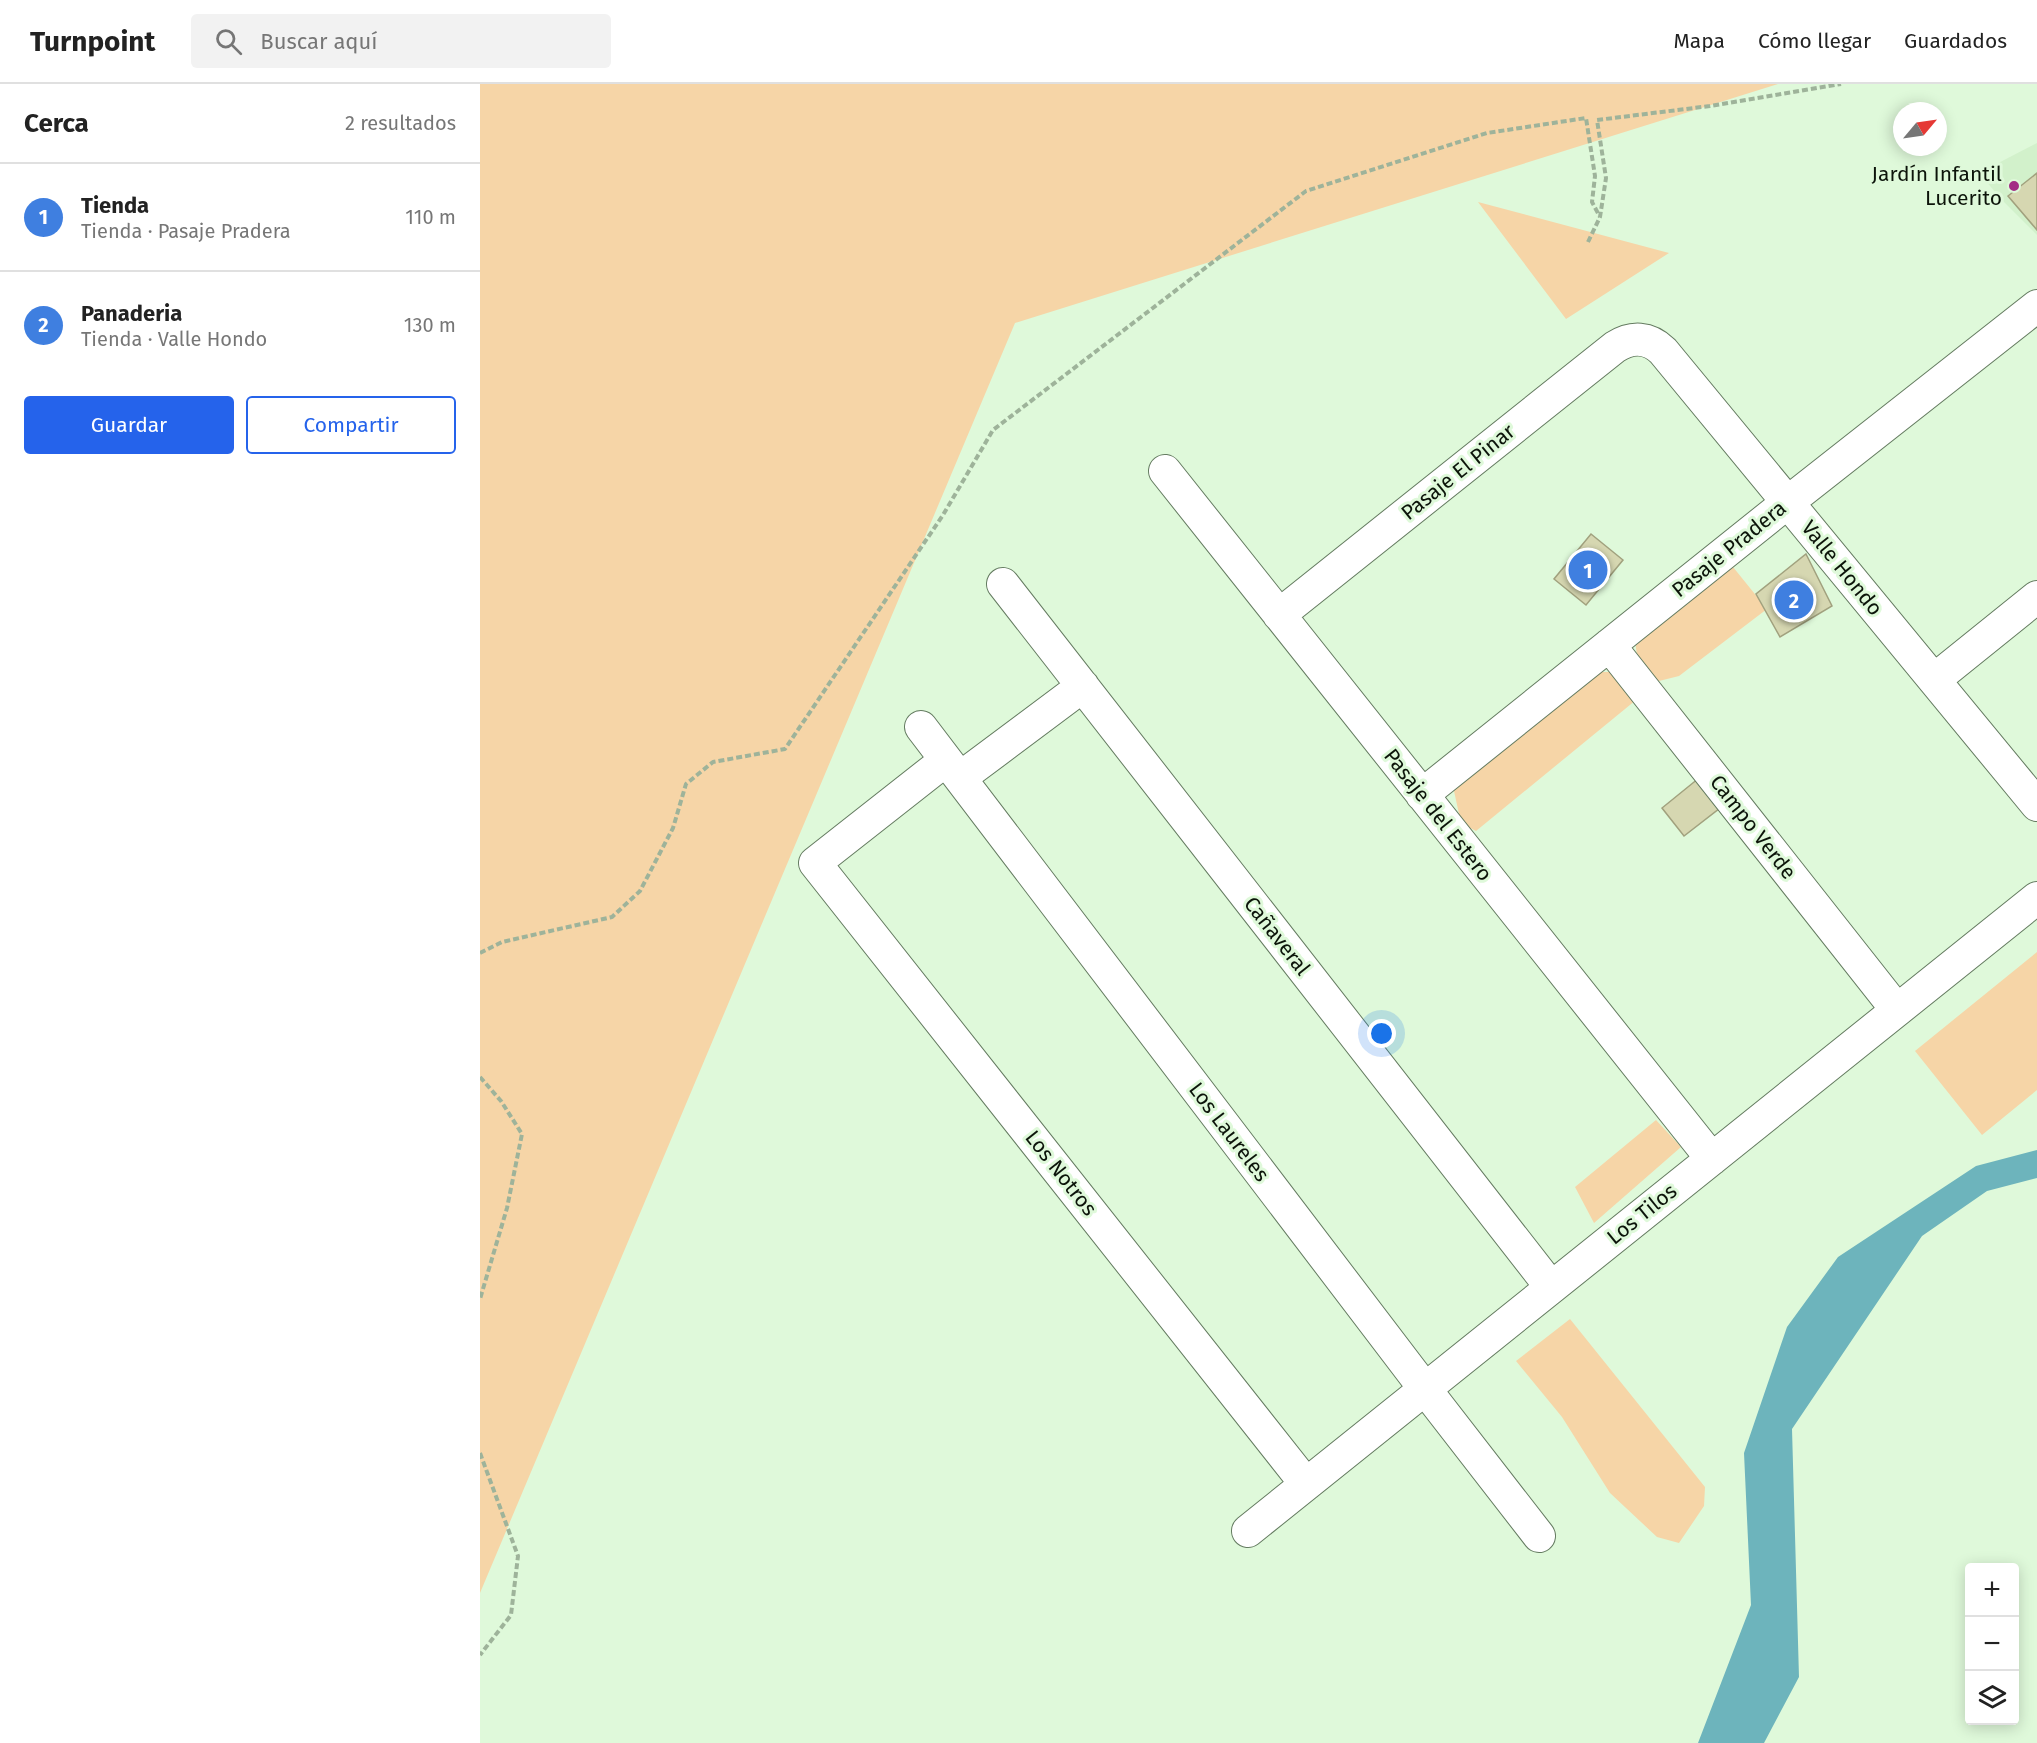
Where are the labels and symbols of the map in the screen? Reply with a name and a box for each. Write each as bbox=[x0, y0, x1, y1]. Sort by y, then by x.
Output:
north arrow bbox=[1893, 102, 1947, 156]
place label: Jardín Infantil Lucerito bbox=[1872, 161, 2002, 211]
marker: Jardín Infantil Lucerito bbox=[2007, 179, 2021, 193]
street label: Pasaje El Pinar bbox=[1396, 418, 1520, 526]
street label: Pasaje Pradera bbox=[1667, 495, 1791, 603]
street label: Valle Hondo bbox=[1796, 515, 1888, 621]
pin: 1 bbox=[1568, 548, 1608, 592]
pin: 2 bbox=[1774, 578, 1814, 622]
street label: Pasaje del Estero bbox=[1378, 744, 1498, 886]
street label: Campo Verde bbox=[1704, 770, 1802, 884]
street label: Cañaveral bbox=[1238, 891, 1316, 981]
your location bbox=[1367, 1019, 1396, 1048]
street label: Los Laureles bbox=[1183, 1077, 1275, 1187]
street label: Los Notros bbox=[1020, 1125, 1103, 1221]
street label: Los Tilos bbox=[1602, 1178, 1682, 1250]

